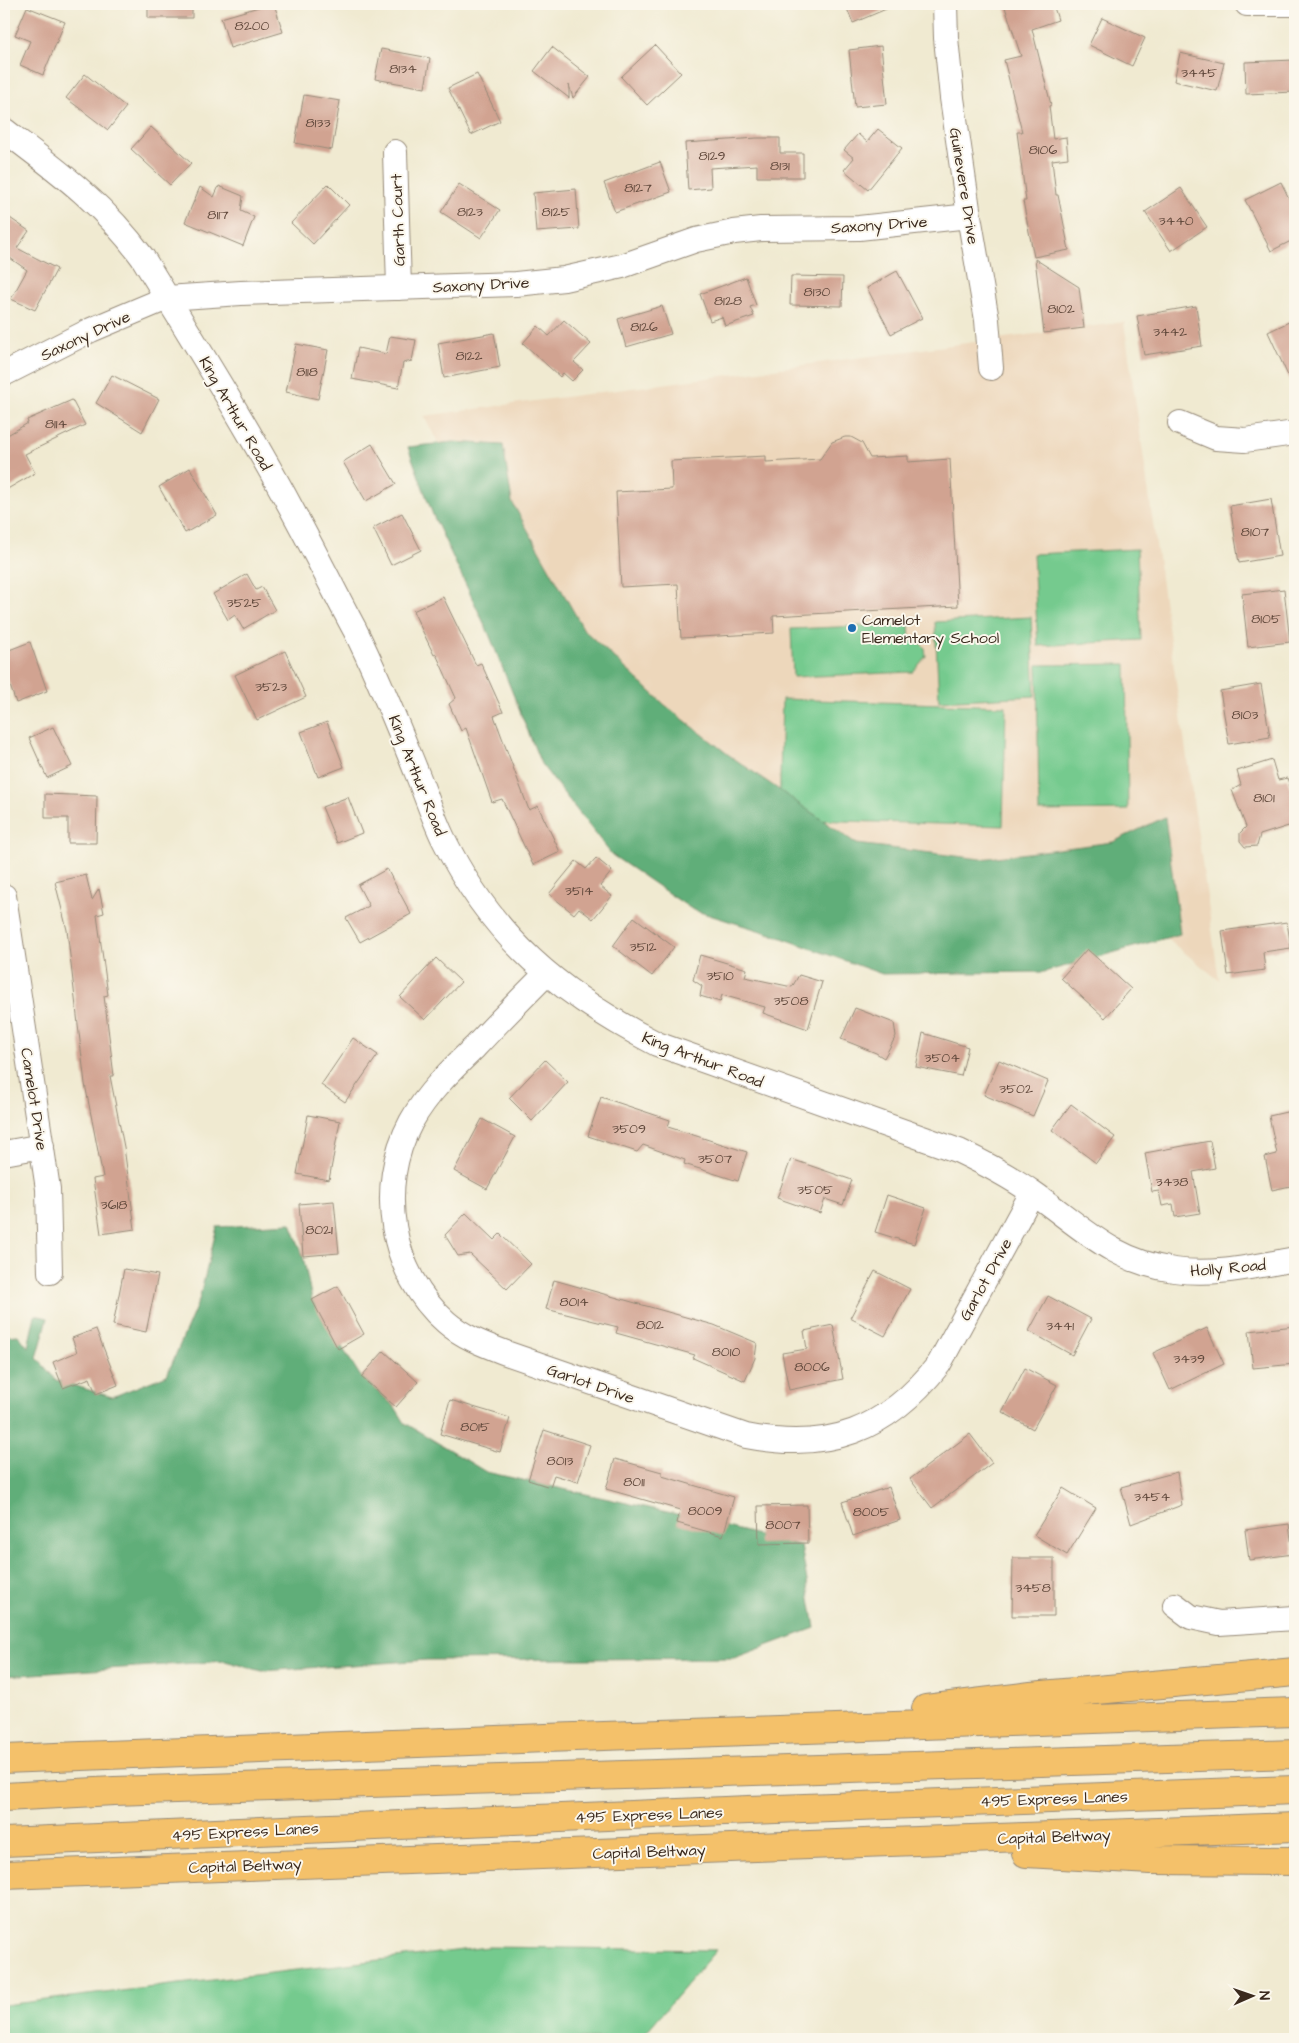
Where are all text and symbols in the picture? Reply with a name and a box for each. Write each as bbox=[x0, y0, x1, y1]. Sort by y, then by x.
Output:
house number: 8200 bbox=[235, 16, 270, 36]
house number: 8134 bbox=[389, 59, 417, 79]
house number: 3445 bbox=[1181, 63, 1217, 83]
house number: 8133 bbox=[305, 113, 331, 133]
street label: Guinevere Drive bbox=[944, 126, 984, 246]
house number: 8106 bbox=[1029, 140, 1057, 160]
house number: 8129 bbox=[699, 146, 725, 166]
house number: 8131 bbox=[770, 156, 790, 176]
street label: Garth Court bbox=[385, 173, 411, 267]
house number: 8127 bbox=[624, 178, 652, 198]
house number: 8123 bbox=[457, 202, 483, 222]
house number: 8125 bbox=[542, 202, 570, 222]
house number: 8117 bbox=[207, 205, 229, 225]
street label: Saxony Drive bbox=[830, 211, 928, 240]
house number: 3440 bbox=[1158, 211, 1194, 231]
street label: Saxony Drive bbox=[432, 271, 530, 300]
house number: 8130 bbox=[804, 282, 831, 302]
house number: 8128 bbox=[714, 291, 742, 311]
house number: 8102 bbox=[1047, 299, 1075, 319]
street label: Saxony Drive bbox=[37, 305, 135, 367]
house number: 8126 bbox=[630, 317, 658, 337]
house number: 3442 bbox=[1153, 322, 1187, 342]
house number: 8122 bbox=[456, 346, 482, 366]
street label: King Arthur Road bbox=[193, 352, 277, 475]
house number: 8118 bbox=[296, 362, 318, 382]
house number: 8114 bbox=[45, 414, 68, 434]
house number: 8107 bbox=[1241, 522, 1270, 542]
house number: 3525 bbox=[227, 593, 262, 613]
place label: Camelot Elementary School bbox=[862, 609, 999, 650]
house number: 8105 bbox=[1251, 609, 1281, 629]
marker: Camelot Elementary School bbox=[846, 622, 858, 634]
house number: 3523 bbox=[255, 677, 287, 697]
house number: 8103 bbox=[1232, 705, 1258, 725]
street label: King Arthur Road bbox=[382, 712, 451, 839]
house number: 8101 bbox=[1253, 788, 1275, 808]
house number: 3514 bbox=[565, 881, 594, 901]
house number: 3512 bbox=[630, 937, 656, 957]
house number: 3510 bbox=[706, 966, 734, 986]
house number: 3508 bbox=[774, 991, 808, 1011]
street label: King Arthur Road bbox=[638, 1027, 766, 1094]
street label: Camelot Drive bbox=[15, 1046, 53, 1152]
house number: 3504 bbox=[924, 1048, 960, 1068]
house number: 3502 bbox=[999, 1079, 1033, 1099]
house number: 3509 bbox=[612, 1119, 646, 1139]
house number: 3507 bbox=[698, 1149, 733, 1169]
house number: 3438 bbox=[1156, 1172, 1188, 1192]
house number: 3505 bbox=[797, 1180, 833, 1200]
house number: 3618 bbox=[101, 1195, 127, 1215]
house number: 8021 bbox=[305, 1220, 333, 1240]
street label: Garlot Drive bbox=[954, 1234, 1018, 1325]
street label: Holly Road bbox=[1189, 1254, 1267, 1283]
house number: 8014 bbox=[559, 1292, 589, 1312]
house number: 8012 bbox=[636, 1315, 664, 1335]
house number: 3441 bbox=[1046, 1316, 1074, 1336]
house number: 8010 bbox=[712, 1342, 740, 1362]
house number: 3439 bbox=[1173, 1349, 1205, 1369]
house number: 8006 bbox=[794, 1357, 830, 1377]
street label: Garlot Drive bbox=[544, 1359, 638, 1409]
house number: 8015 bbox=[460, 1417, 490, 1437]
house number: 8013 bbox=[547, 1451, 573, 1471]
house number: 8011 bbox=[623, 1472, 645, 1492]
house number: 3454 bbox=[1134, 1487, 1171, 1507]
house number: 8009 bbox=[688, 1501, 722, 1521]
house number: 8005 bbox=[853, 1502, 889, 1522]
house number: 8007 bbox=[765, 1515, 801, 1535]
house number: 3458 bbox=[1015, 1578, 1051, 1598]
street label: 495 Express Lanes bbox=[980, 1785, 1128, 1813]
street label: 495 Express Lanes bbox=[575, 1801, 723, 1829]
street label: 495 Express Lanes bbox=[171, 1817, 319, 1847]
street label: Capital Beltway bbox=[997, 1824, 1111, 1851]
street label: Capital Beltway bbox=[592, 1839, 706, 1866]
street label: Capital Beltway bbox=[188, 1853, 302, 1880]
north arrow bbox=[1226, 1970, 1276, 2020]
text: N bbox=[1254, 1991, 1274, 2001]

